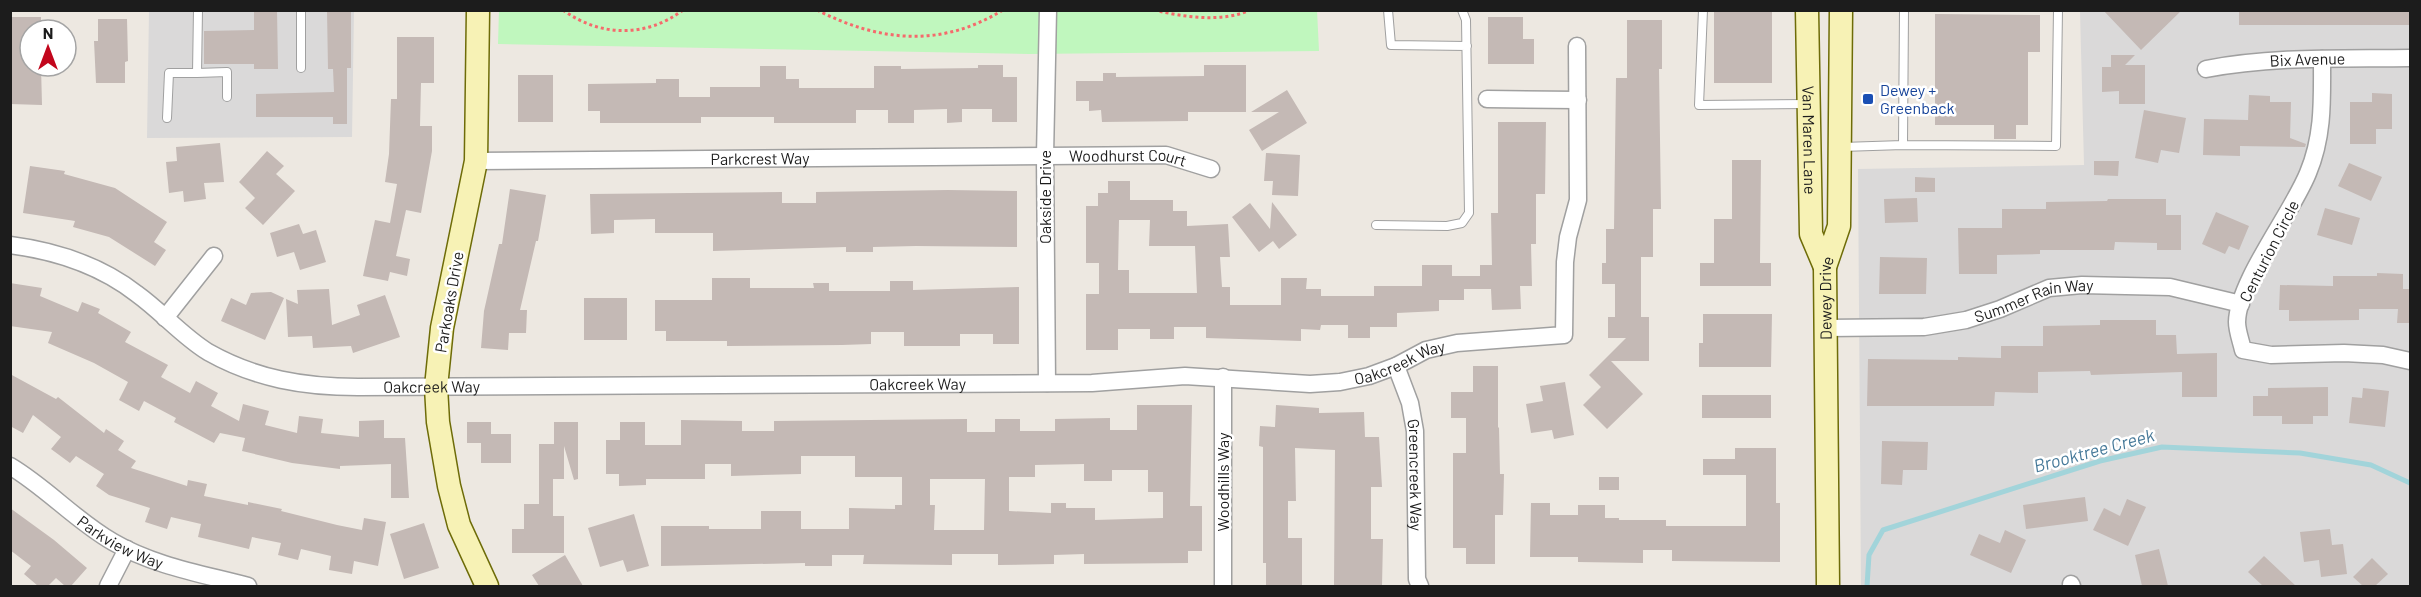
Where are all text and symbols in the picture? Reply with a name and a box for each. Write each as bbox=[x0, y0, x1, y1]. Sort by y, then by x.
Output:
north arrow bbox=[18, 18, 78, 78]
text: N bbox=[43, 23, 53, 42]
street label: Bix Avenue bbox=[2269, 48, 2345, 70]
place label: Dewey + Greenback bbox=[1880, 80, 1954, 117]
street label: Van Maren Lane bbox=[1799, 85, 1820, 195]
marker: Dewey + Greenback bbox=[1861, 92, 1875, 106]
street label: Woodhurst Court bbox=[1069, 145, 1189, 170]
street label: Parkcrest Way bbox=[710, 148, 810, 168]
street label: Oakside Drive bbox=[1035, 150, 1054, 244]
street label: Centurion Circle bbox=[2235, 197, 2302, 305]
street label: Parkoaks Drive bbox=[430, 250, 467, 354]
street label: Dewey Drive bbox=[1815, 253, 1837, 340]
street label: Summer Rain Way bbox=[1972, 275, 2094, 326]
street label: Oakcreek Way bbox=[1352, 336, 1447, 388]
street label: Oakcreek Way bbox=[869, 374, 967, 393]
street label: Oakcreek Way bbox=[383, 376, 481, 396]
street label: Greencreek Way bbox=[1404, 417, 1426, 532]
water label: Brooktree Creek bbox=[2031, 423, 2157, 477]
street label: Woodhills Way bbox=[1213, 432, 1232, 532]
street label: Parkview Way bbox=[74, 511, 167, 572]

